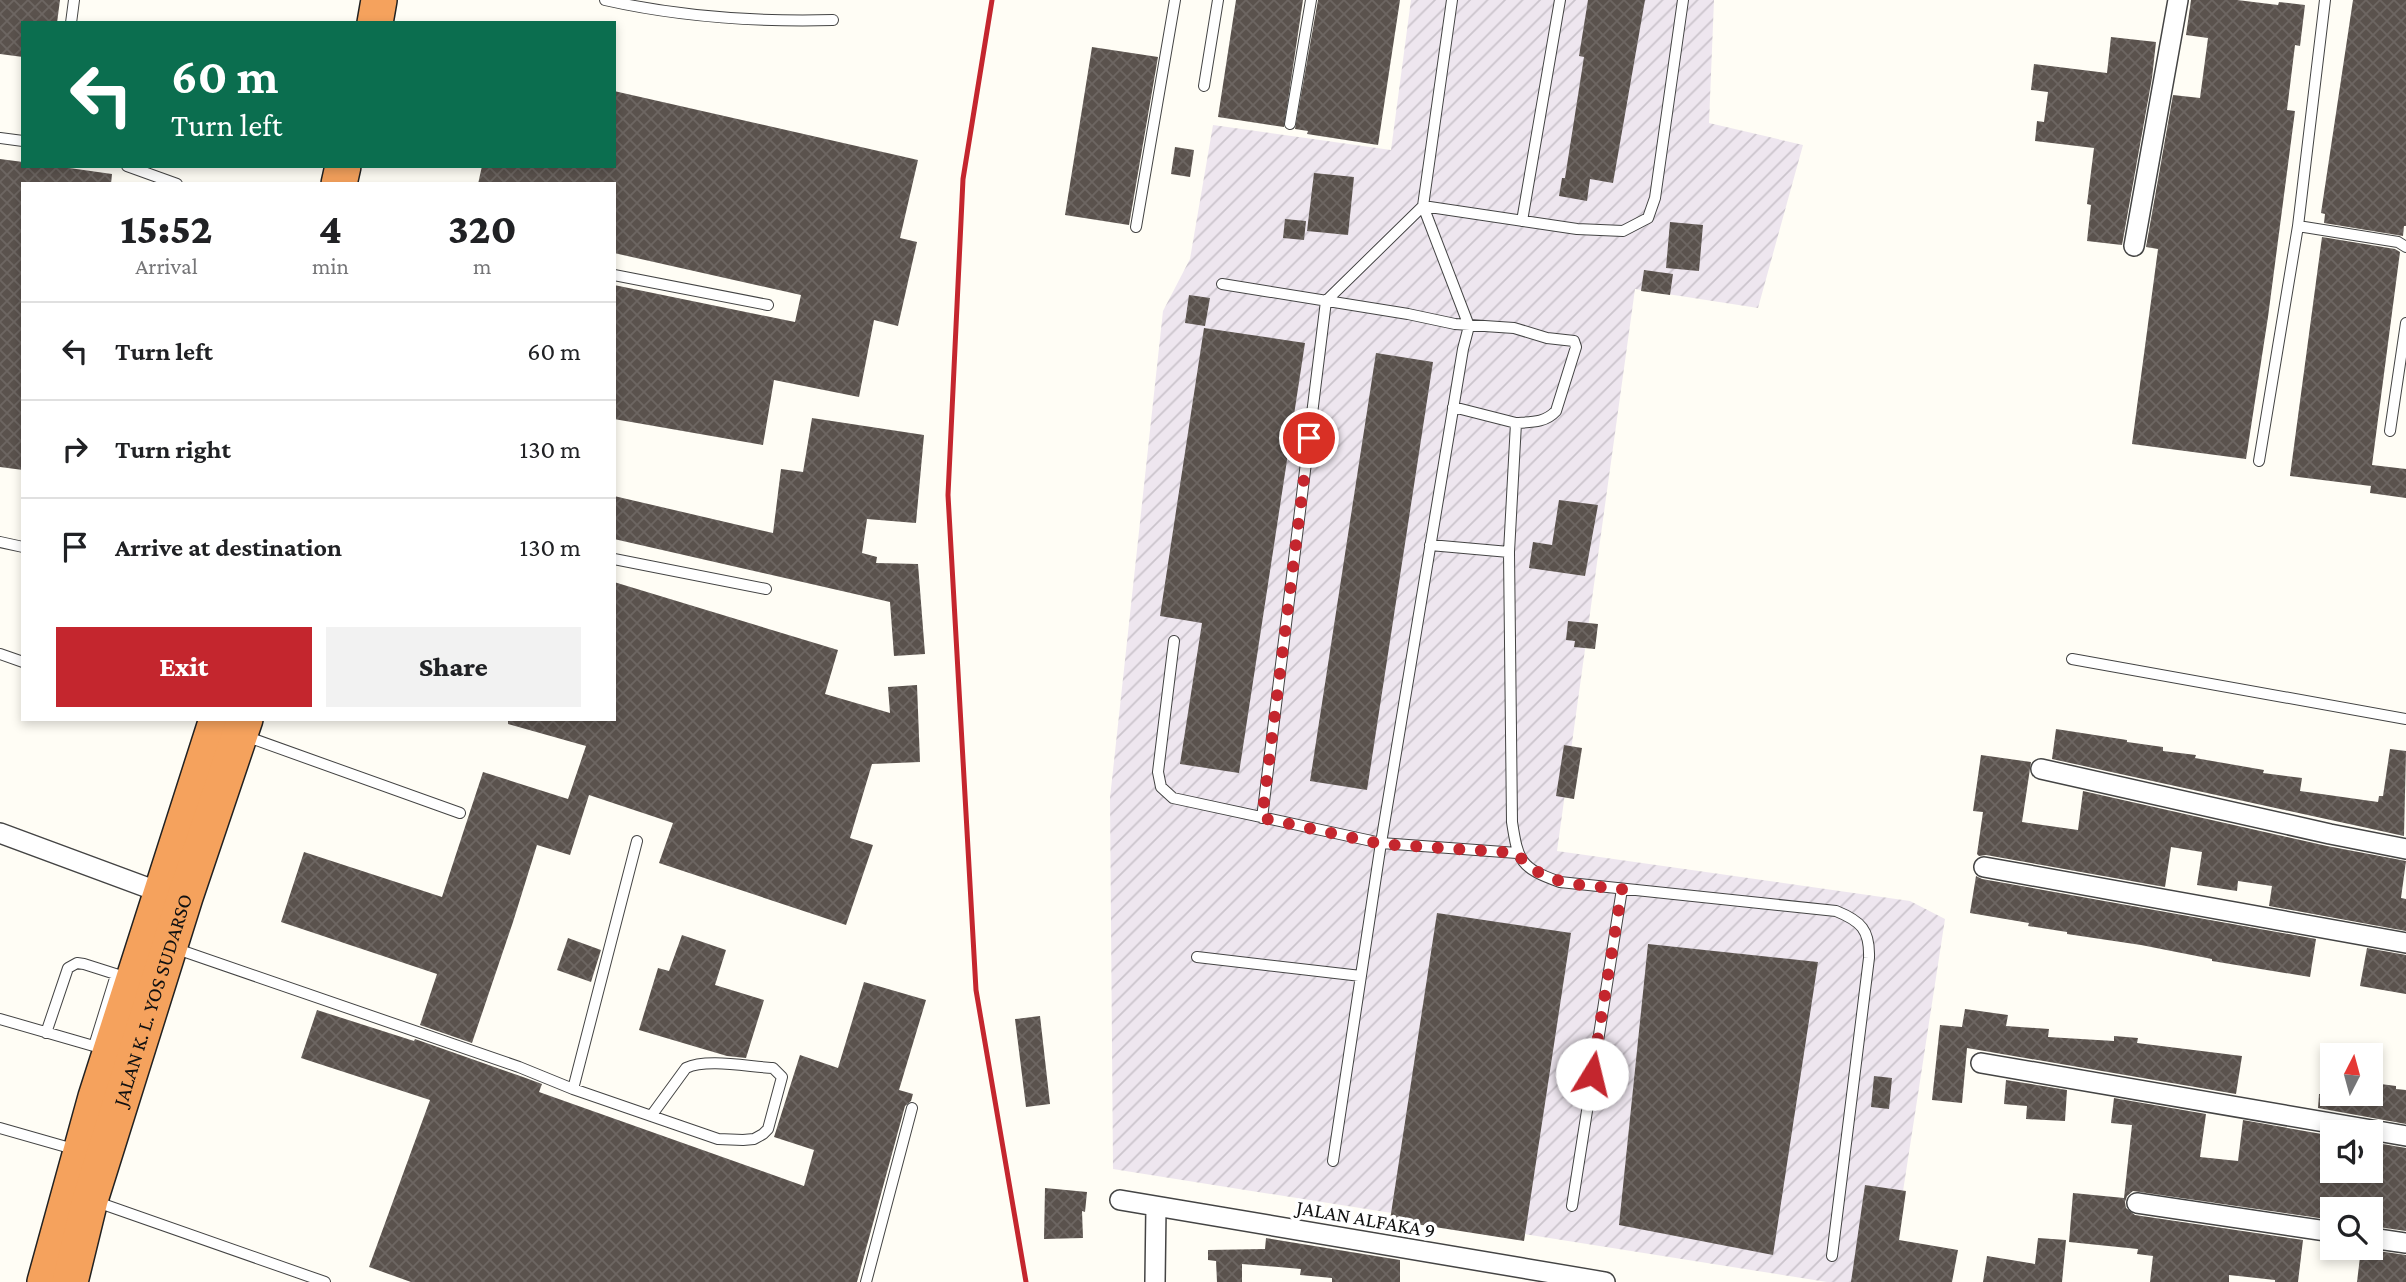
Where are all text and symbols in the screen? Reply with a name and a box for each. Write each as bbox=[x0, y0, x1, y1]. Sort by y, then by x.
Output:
icon: left bbox=[56, 49, 147, 140]
text: 60 m bbox=[171, 49, 278, 104]
text: Turn left bbox=[171, 107, 282, 143]
text: 15:52 bbox=[120, 205, 213, 252]
text: 4 bbox=[319, 205, 342, 252]
text: 320 bbox=[448, 205, 517, 252]
text: Arrival bbox=[135, 253, 198, 279]
text: min bbox=[312, 253, 349, 279]
text: m bbox=[473, 253, 492, 279]
icon: left bbox=[56, 332, 94, 370]
text: Turn left bbox=[115, 337, 213, 366]
text: 60 m bbox=[527, 337, 581, 366]
pin bbox=[1279, 408, 1339, 468]
icon: arrive bbox=[1290, 419, 1328, 457]
icon: right bbox=[56, 430, 94, 468]
text: Turn right bbox=[115, 435, 231, 464]
text: 130 m bbox=[520, 435, 581, 464]
icon: arrive bbox=[56, 528, 94, 566]
text: Arrive at destination bbox=[115, 533, 342, 562]
text: 130 m bbox=[520, 533, 581, 562]
button: Exit bbox=[56, 627, 312, 707]
button: Share bbox=[326, 627, 581, 707]
street label: JALAN K. L. YOS SUDARSO bbox=[108, 891, 197, 1111]
position arrow bbox=[1555, 1037, 1629, 1111]
north arrow bbox=[2320, 1043, 2384, 1106]
map controls bbox=[2320, 1043, 2383, 1260]
button: sound bbox=[2320, 1120, 2383, 1183]
street label: JALAN ALFAKA 9 bbox=[1293, 1195, 1437, 1243]
button: search bbox=[2320, 1197, 2383, 1260]

